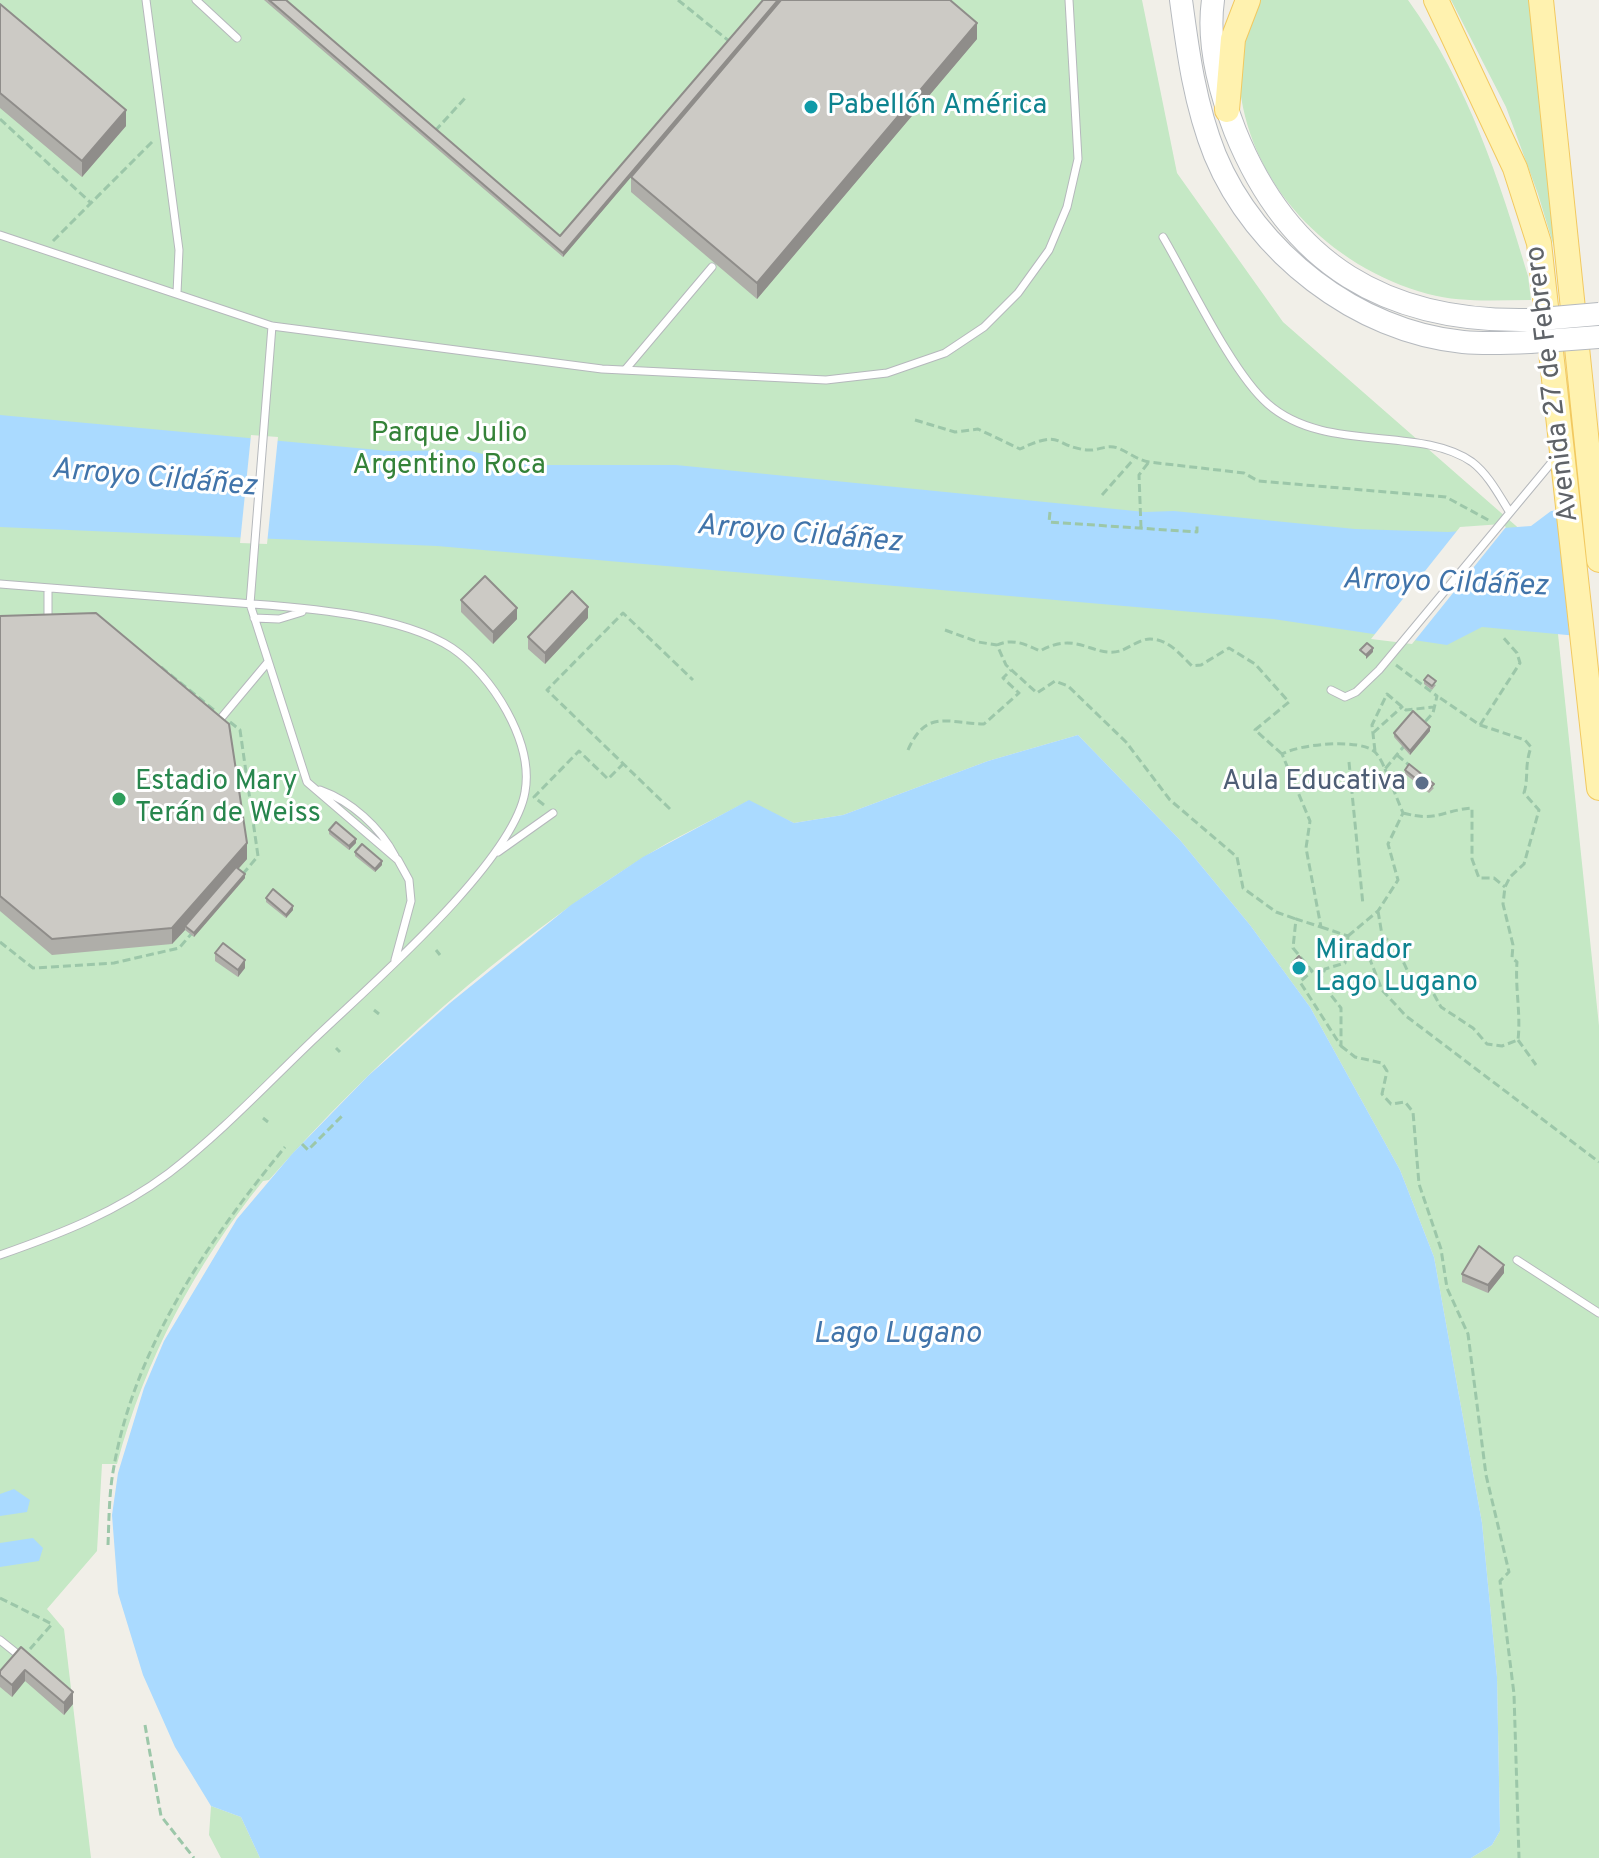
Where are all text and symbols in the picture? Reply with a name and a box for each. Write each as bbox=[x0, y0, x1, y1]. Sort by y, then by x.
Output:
place label: Pabellón América bbox=[827, 90, 1047, 124]
marker: Pabellón América bbox=[802, 98, 820, 116]
street label: Avenida 27 de Febrero bbox=[1520, 244, 1588, 524]
park label: Parque Julio Argentino Roca bbox=[352, 418, 546, 484]
water label: Arroyo Cildáñez bbox=[50, 453, 258, 507]
water label: Arroyo Cildáñez bbox=[695, 509, 903, 563]
water label: Arroyo Cildáñez bbox=[1342, 563, 1548, 607]
place label: Estadio Mary Terán de Weiss bbox=[135, 766, 321, 832]
place label: Aula Educativa bbox=[1222, 766, 1406, 800]
marker: Aula Educativa bbox=[1413, 774, 1431, 792]
marker: Estadio Mary Terán de Weiss bbox=[110, 790, 128, 808]
place label: Mirador Lago Lugano bbox=[1315, 935, 1478, 1001]
marker: Mirador Lago Lugano bbox=[1290, 959, 1308, 977]
water label: Lago Lugano bbox=[813, 1318, 981, 1354]

